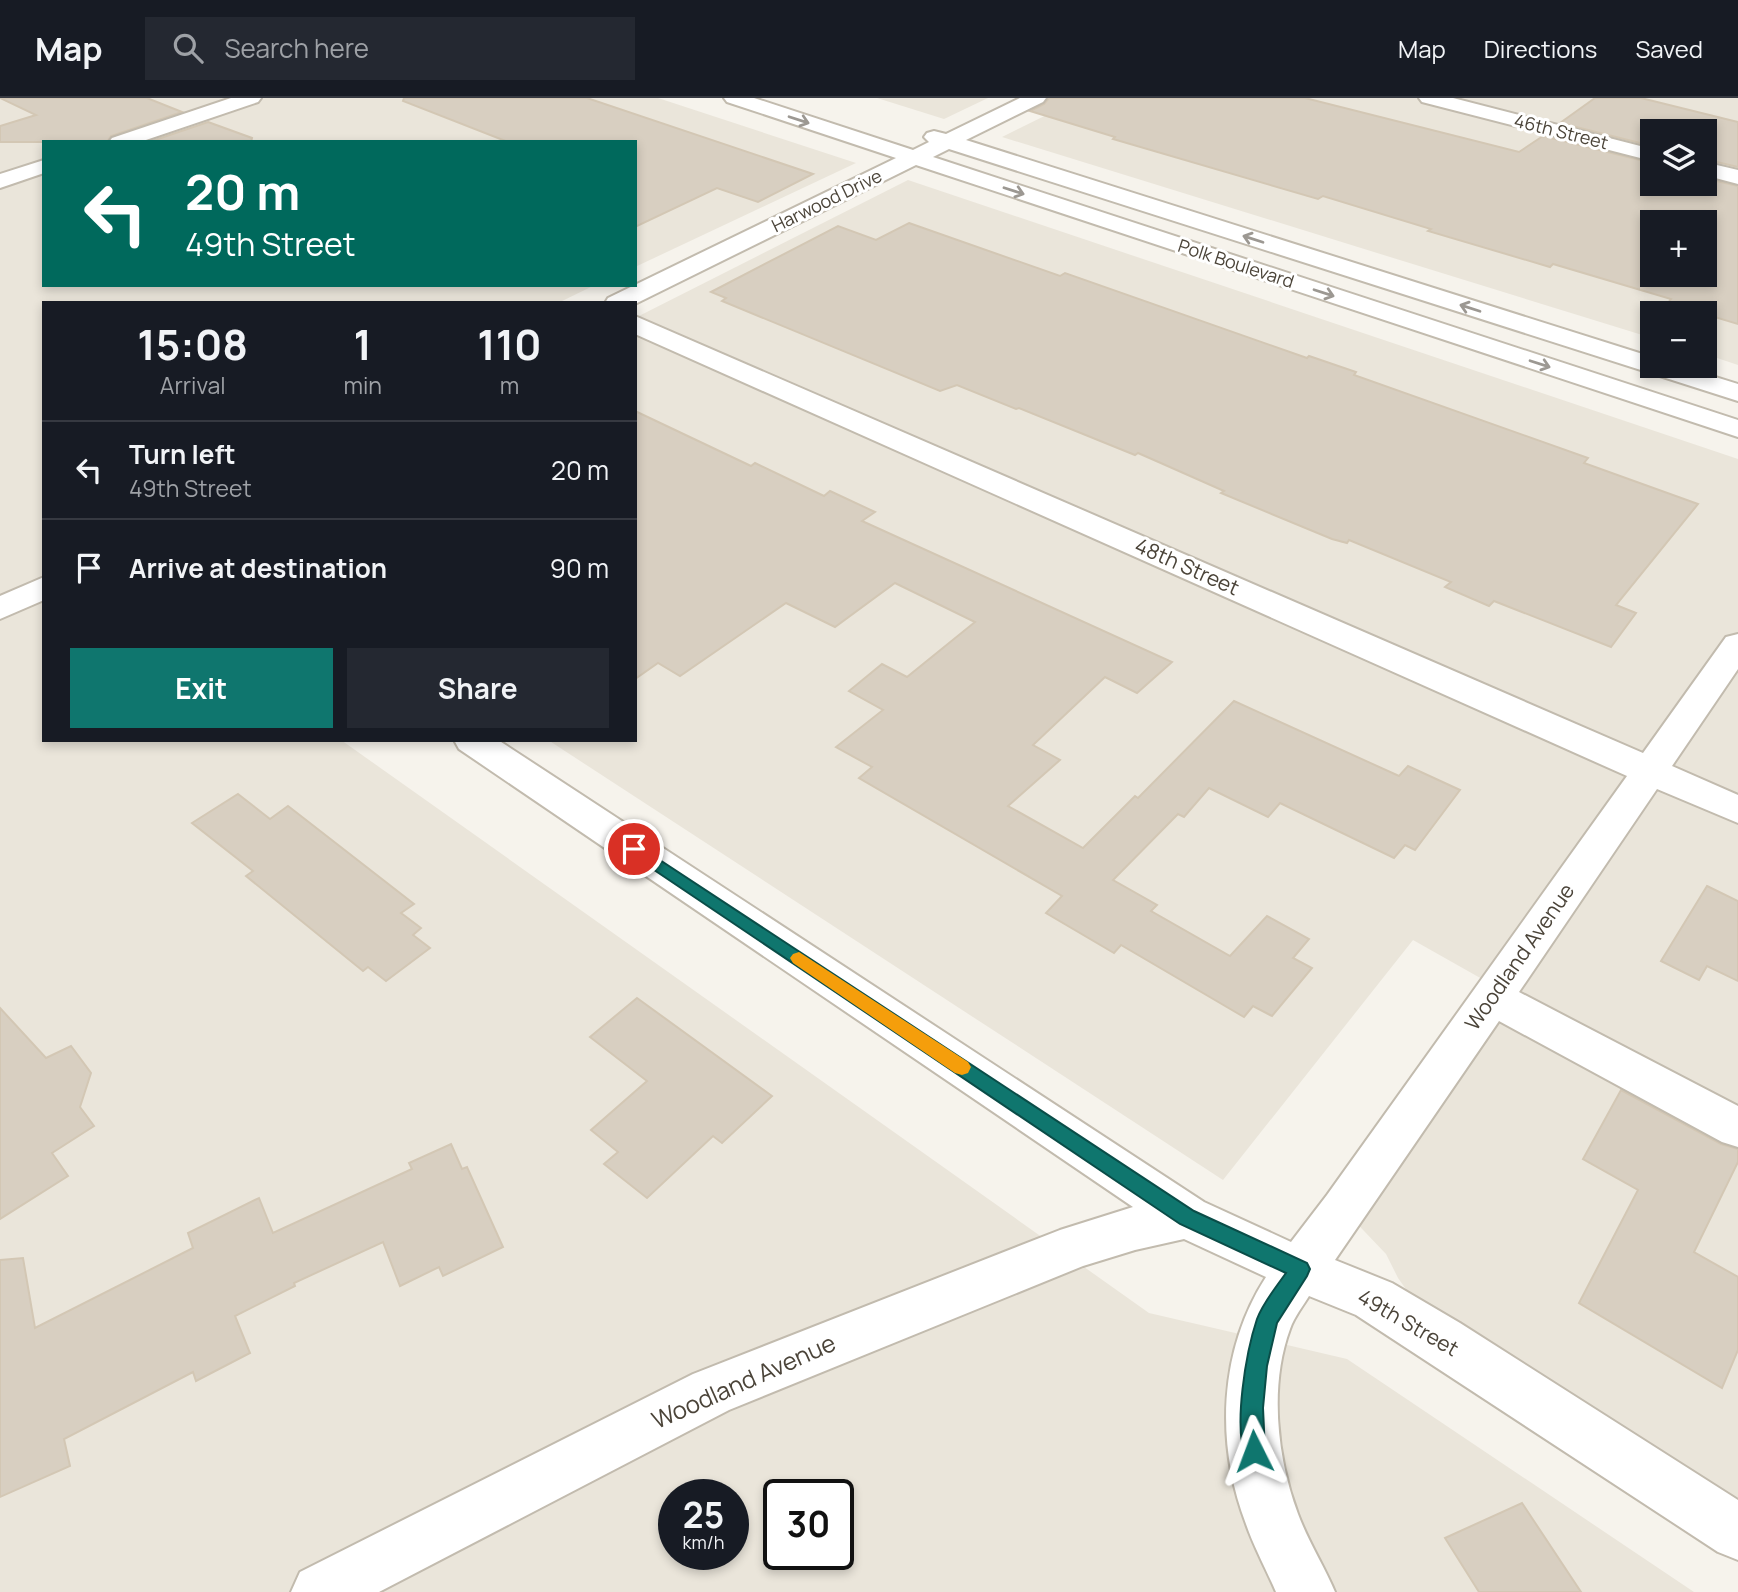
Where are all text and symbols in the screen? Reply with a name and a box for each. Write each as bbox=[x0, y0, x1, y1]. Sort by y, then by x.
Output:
search box bbox=[145, 17, 635, 80]
text: Map bbox=[35, 26, 103, 71]
icon: search bbox=[169, 29, 207, 67]
text: Search here bbox=[225, 30, 369, 66]
text: Map bbox=[1398, 32, 1446, 65]
text: Directions bbox=[1484, 32, 1597, 65]
text: Saved bbox=[1635, 32, 1703, 65]
street label: 46th Street bbox=[1512, 108, 1611, 154]
one-way arrow bbox=[787, 115, 809, 127]
map controls bbox=[1640, 119, 1717, 378]
button: layers bbox=[1640, 119, 1717, 196]
text: 20 m bbox=[185, 158, 300, 225]
street label: Harwood Drive bbox=[767, 163, 886, 237]
icon: left bbox=[70, 168, 161, 259]
one-way arrow bbox=[1003, 186, 1025, 198]
button: + bbox=[1640, 210, 1717, 287]
text: 49th Street bbox=[185, 222, 356, 266]
one-way arrow bbox=[1243, 231, 1265, 244]
street label: Polk Boulevard bbox=[1175, 233, 1297, 293]
one-way arrow bbox=[1312, 288, 1334, 300]
one-way arrow bbox=[1460, 300, 1482, 313]
button: − bbox=[1640, 301, 1717, 378]
text: 15:08 bbox=[137, 315, 248, 373]
text: 1 bbox=[353, 315, 372, 373]
text: 110 bbox=[477, 315, 542, 373]
one-way arrow bbox=[1528, 359, 1550, 371]
text: Arrival bbox=[160, 369, 226, 401]
text: min bbox=[343, 369, 382, 401]
text: m bbox=[500, 369, 519, 401]
text: Turn left bbox=[129, 436, 236, 472]
icon: left bbox=[70, 451, 108, 489]
text: 20 m bbox=[551, 452, 609, 488]
text: 49th Street bbox=[129, 472, 252, 504]
street label: 48th Street bbox=[1131, 531, 1244, 602]
icon: arrive bbox=[70, 549, 108, 587]
text: Arrive at destination bbox=[129, 550, 387, 586]
text: 90 m bbox=[550, 550, 609, 586]
button: Exit bbox=[70, 648, 333, 728]
button: Share bbox=[347, 648, 609, 728]
pin bbox=[604, 819, 664, 879]
icon: arrive bbox=[615, 830, 653, 868]
street label: Woodland Avenue bbox=[1458, 877, 1580, 1035]
street label: 49th Street bbox=[1353, 1282, 1464, 1362]
street label: Woodland Avenue bbox=[646, 1325, 841, 1436]
position arrow bbox=[1217, 1414, 1291, 1488]
speed limit sign: 30 bbox=[763, 1479, 854, 1570]
text: 25 bbox=[683, 1491, 724, 1539]
text: km/h bbox=[683, 1530, 724, 1554]

